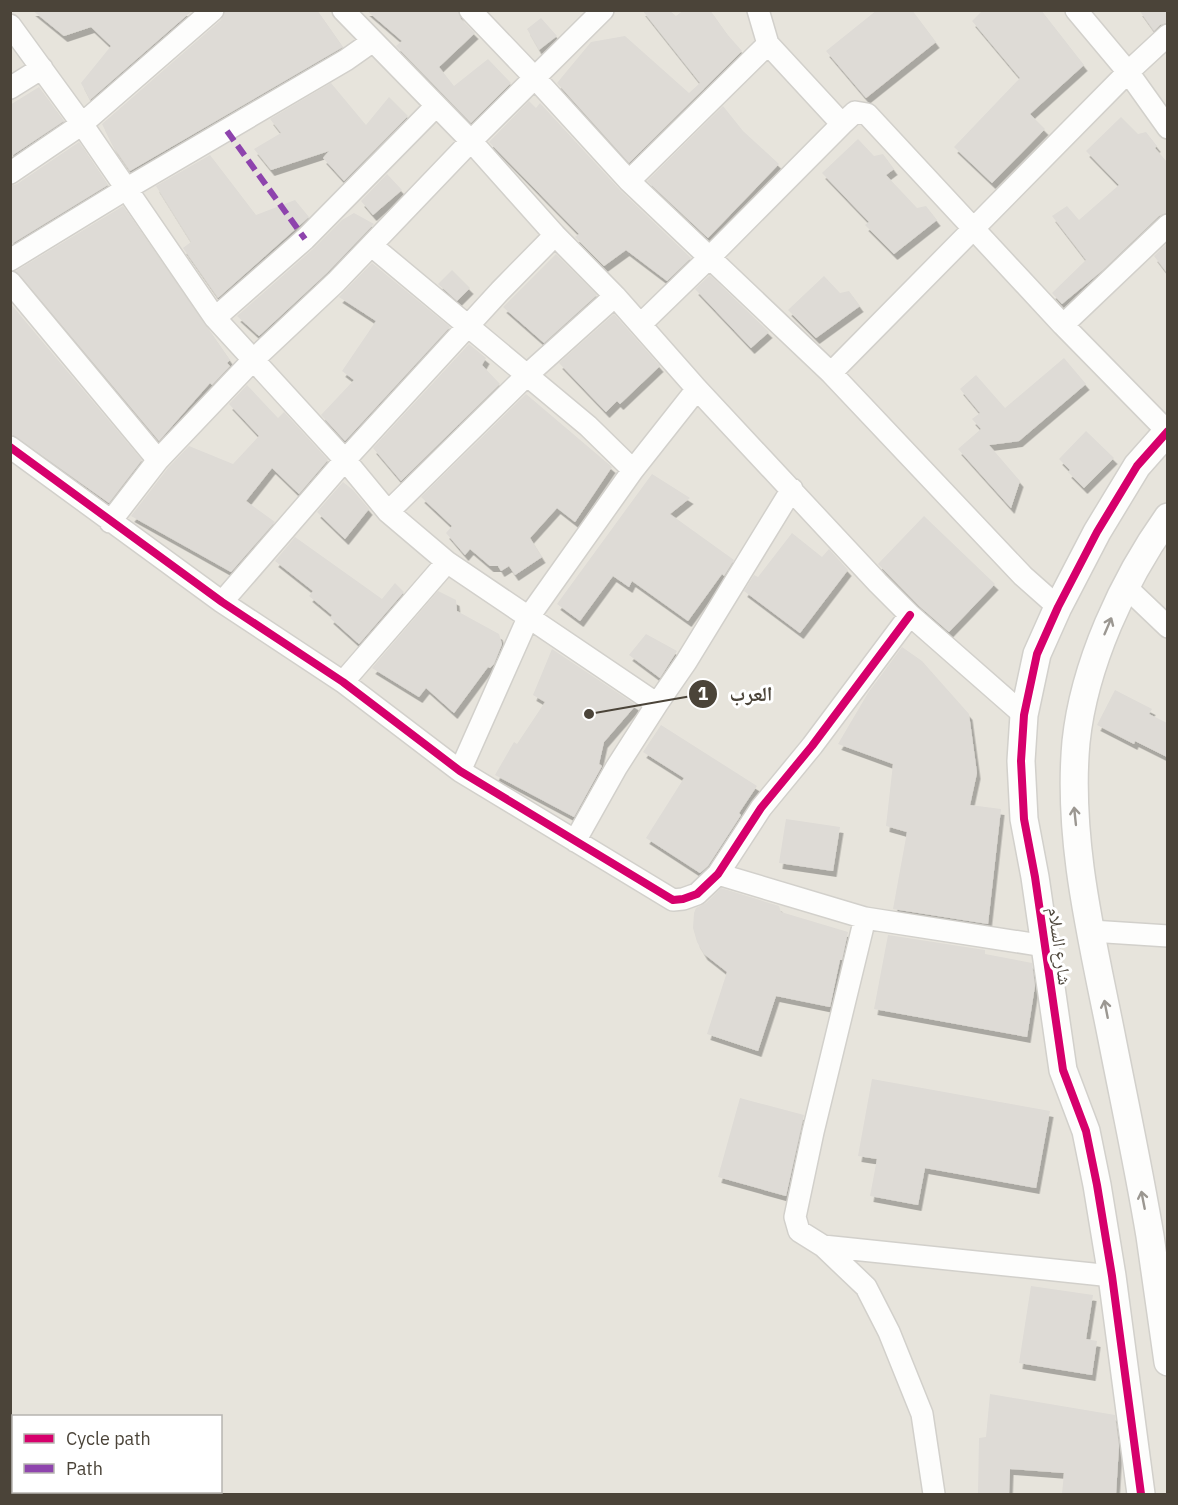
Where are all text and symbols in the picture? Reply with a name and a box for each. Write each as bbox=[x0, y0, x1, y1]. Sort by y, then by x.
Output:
one-way arrow bbox=[1103, 617, 1114, 635]
callout: العرب bbox=[688, 675, 785, 713]
text: العرب bbox=[730, 680, 773, 707]
text: 1 bbox=[698, 682, 709, 705]
one-way arrow bbox=[1069, 807, 1080, 827]
street label: شارع السلام bbox=[1042, 906, 1077, 987]
one-way arrow bbox=[1100, 999, 1111, 1019]
one-way arrow bbox=[1137, 1191, 1148, 1210]
legend bbox=[12, 1415, 222, 1493]
text: Cycle path bbox=[66, 1427, 151, 1450]
text: Path bbox=[66, 1457, 103, 1480]

